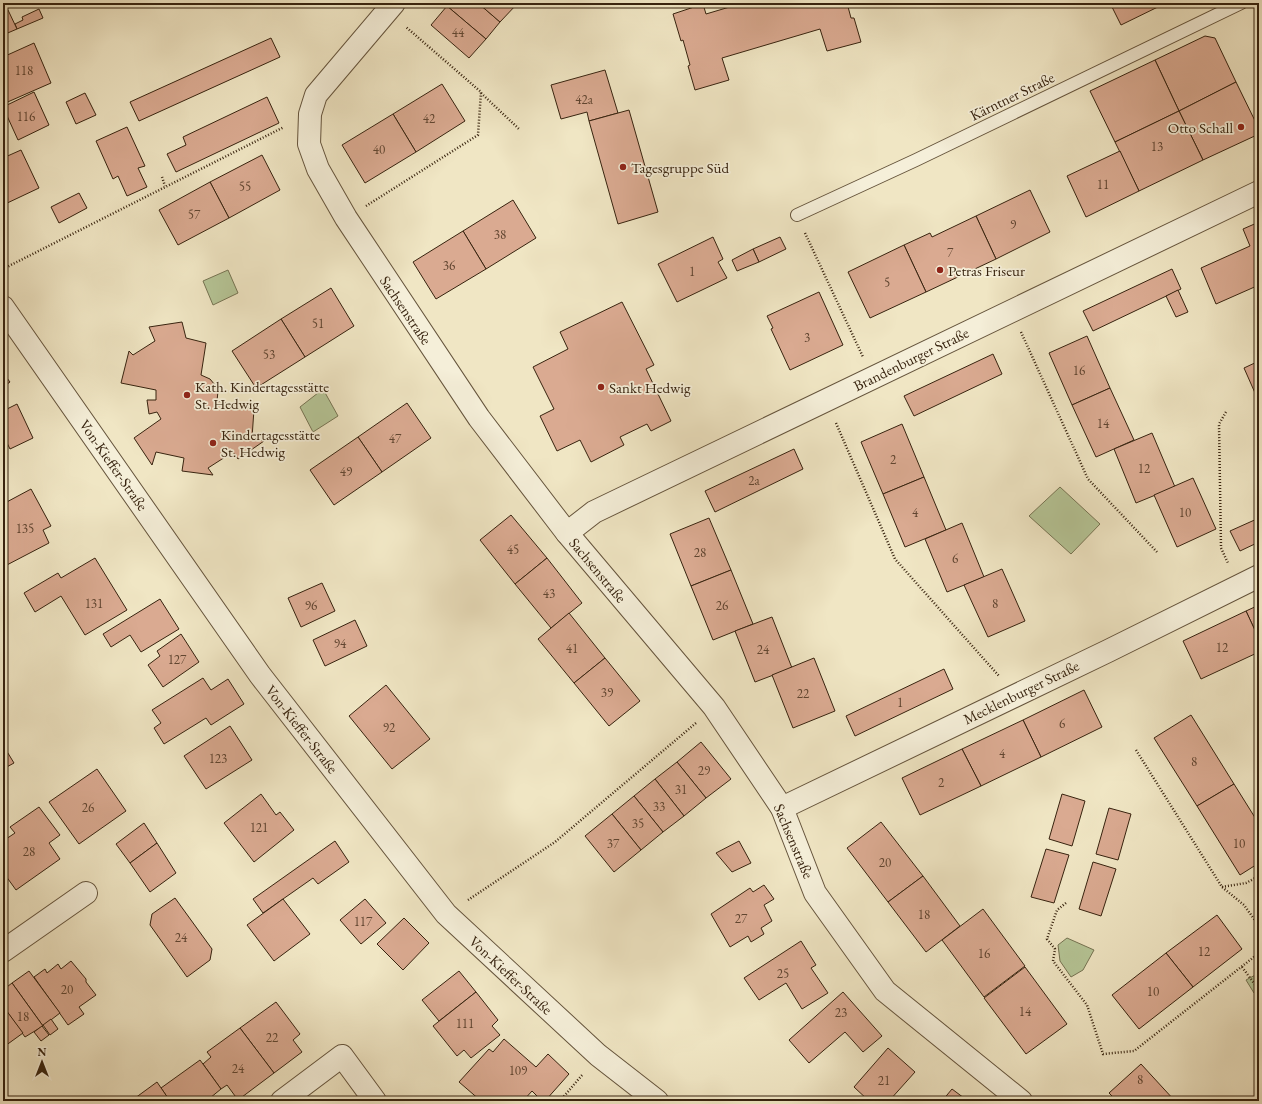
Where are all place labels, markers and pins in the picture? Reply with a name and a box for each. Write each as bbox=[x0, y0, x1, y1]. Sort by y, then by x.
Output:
place label: Otto Schall bbox=[1168, 118, 1233, 137]
marker: Otto Schall bbox=[1236, 122, 1246, 132]
place label: Tagesgruppe Süd bbox=[631, 158, 729, 177]
marker: Tagesgruppe Süd bbox=[618, 162, 628, 172]
place label: Petras Friseur bbox=[948, 261, 1025, 280]
marker: Petras Friseur bbox=[935, 265, 945, 275]
place label: Kath. Kindertagesstätte St. Hedwig bbox=[195, 377, 329, 413]
place label: Sankt Hedwig bbox=[609, 378, 691, 397]
marker: Sankt Hedwig bbox=[596, 382, 606, 392]
marker: Kath. Kindertagesstätte St. Hedwig bbox=[182, 390, 192, 400]
place label: Kindertagesstätte St. Hedwig bbox=[221, 425, 320, 461]
marker: Kindertagesstätte St. Hedwig bbox=[208, 438, 218, 448]

